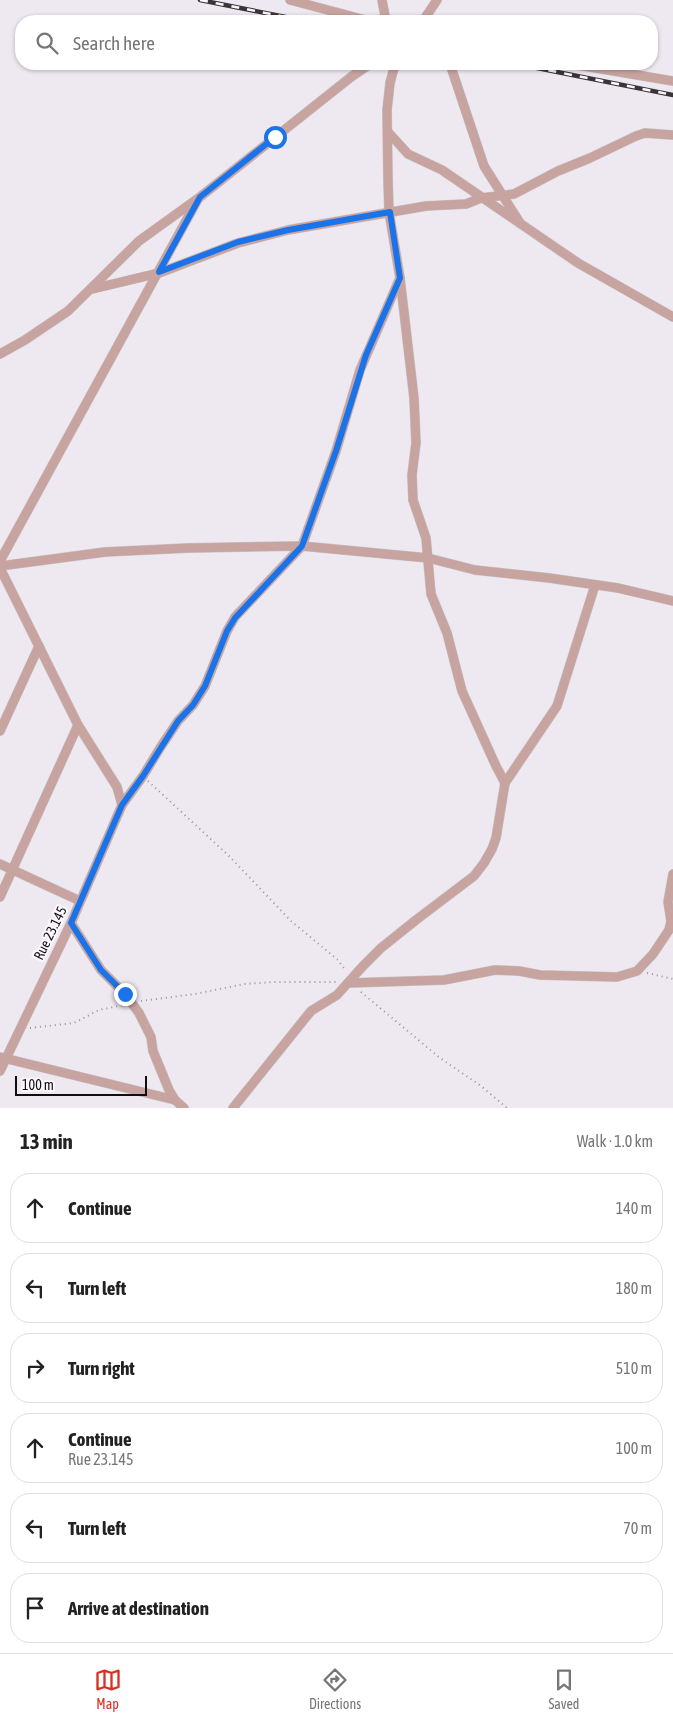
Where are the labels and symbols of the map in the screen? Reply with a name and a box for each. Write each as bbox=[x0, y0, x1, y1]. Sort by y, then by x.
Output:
route start bbox=[264, 126, 287, 149]
street label: Rue 23.145 bbox=[30, 904, 70, 962]
route end bbox=[114, 983, 137, 1006]
scale bar bbox=[15, 1073, 148, 1096]

